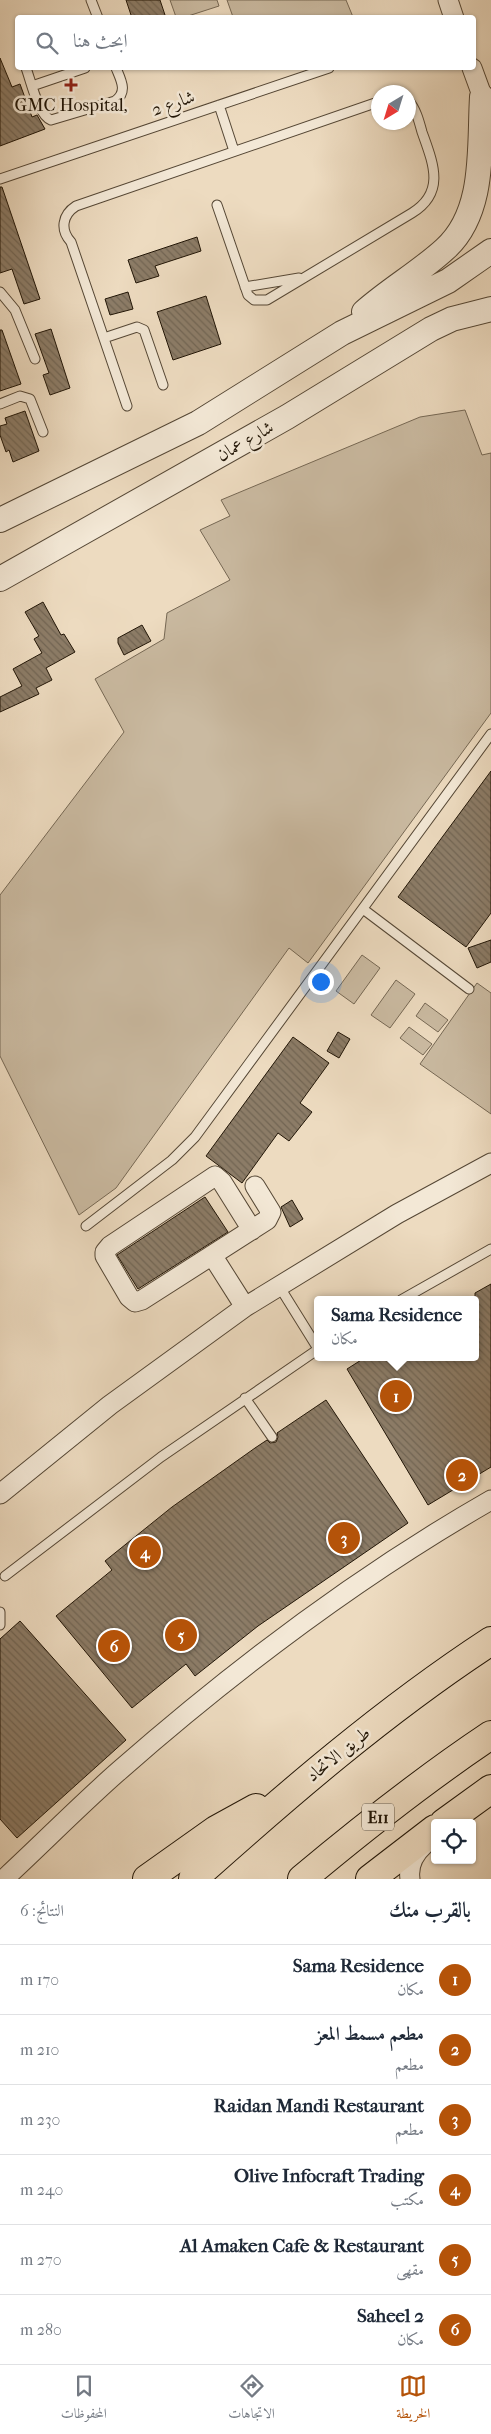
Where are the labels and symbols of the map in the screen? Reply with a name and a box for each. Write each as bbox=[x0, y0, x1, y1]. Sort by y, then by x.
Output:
marker: GMC Hospital, bbox=[64, 78, 78, 92]
north arrow bbox=[371, 85, 416, 130]
street label: شارع 2 bbox=[149, 86, 199, 124]
place label: GMC Hospital, bbox=[14, 95, 128, 116]
street label: شارع عمان bbox=[213, 417, 279, 470]
your location bbox=[308, 969, 334, 995]
pin: 1 bbox=[380, 1377, 412, 1415]
pin: 2 bbox=[446, 1456, 478, 1494]
pin: 3 bbox=[328, 1519, 360, 1557]
pin: 4 bbox=[129, 1533, 161, 1571]
pin: 5 bbox=[165, 1616, 197, 1654]
pin: 6 bbox=[98, 1627, 130, 1665]
street label: طريق الاتحاد bbox=[302, 1722, 375, 1787]
road number: E11 bbox=[362, 1804, 394, 1830]

